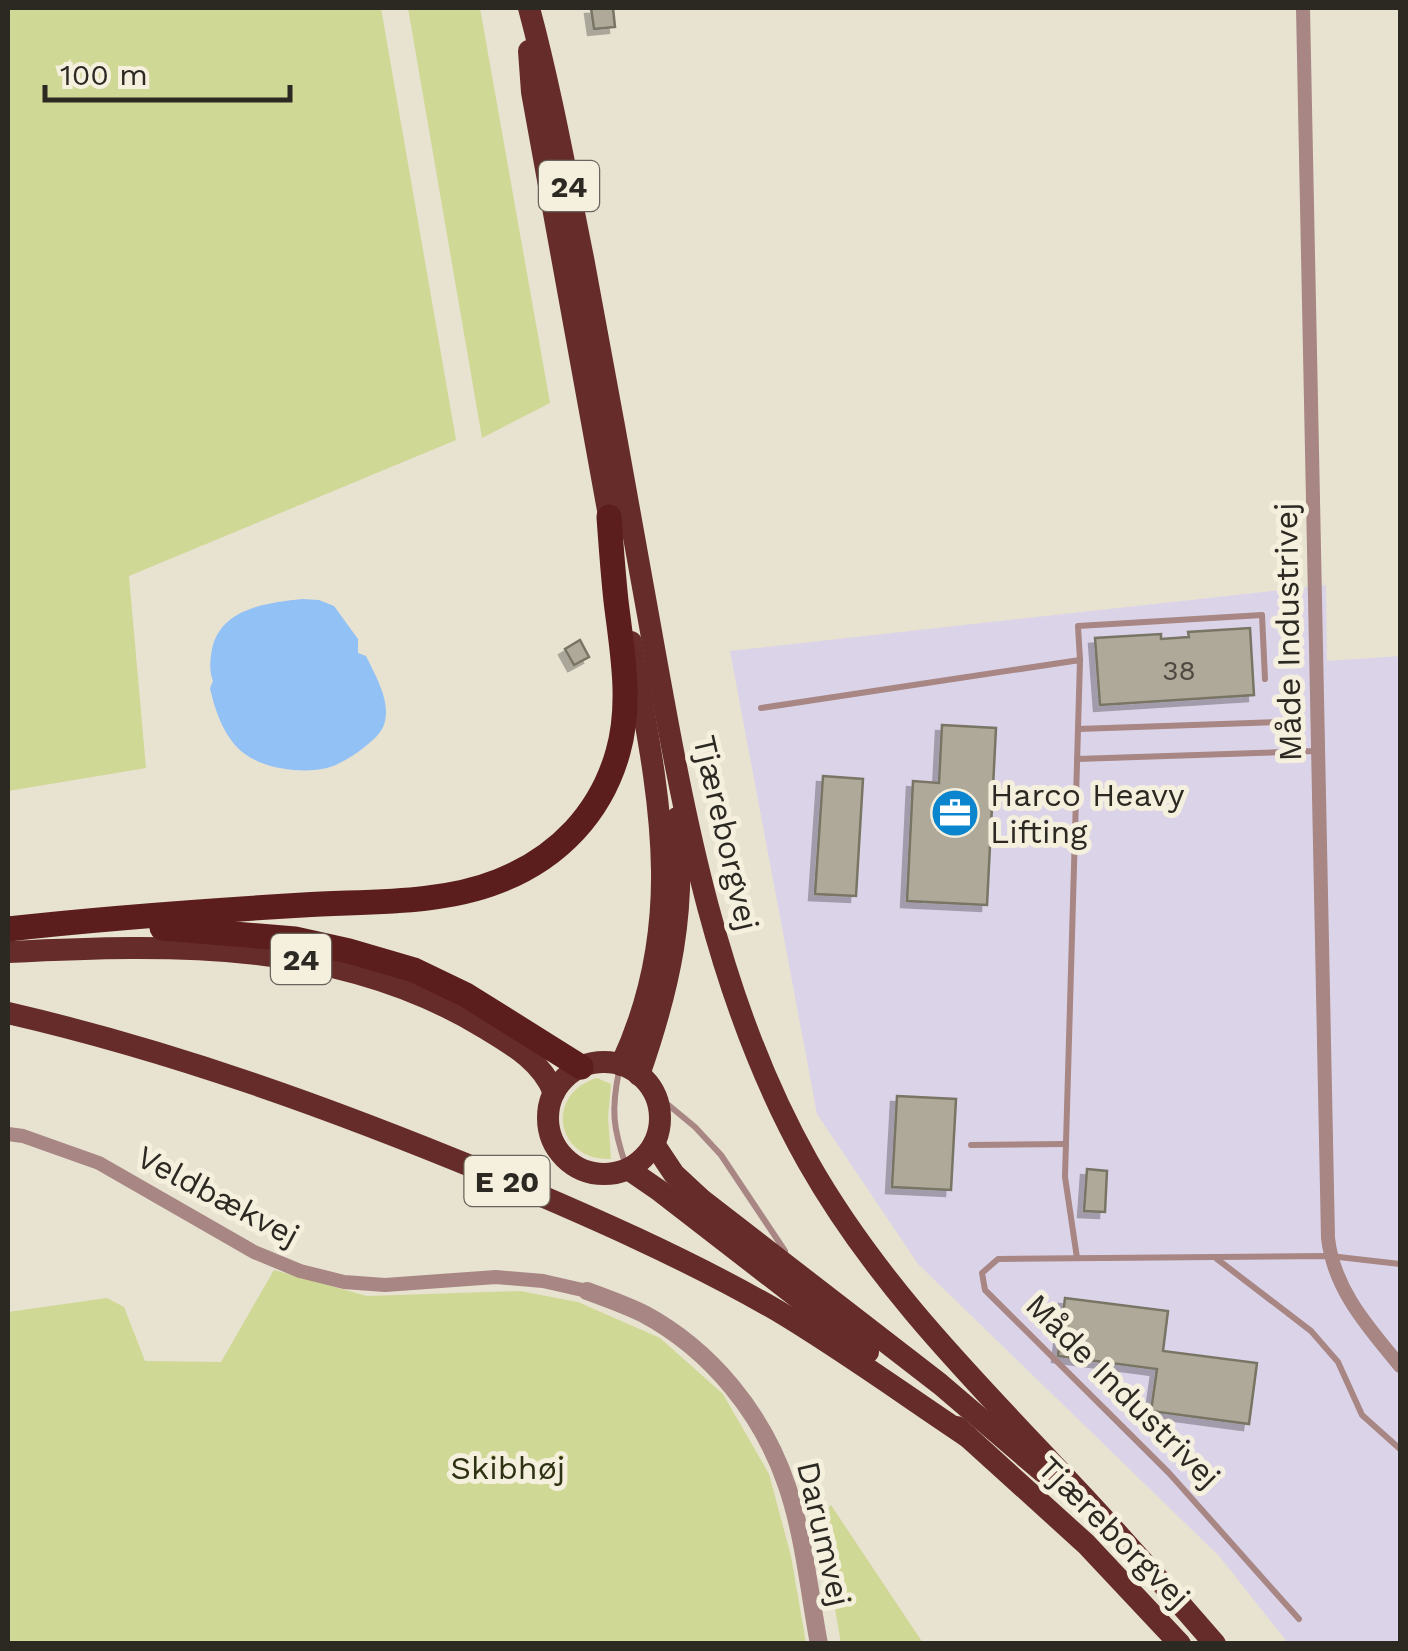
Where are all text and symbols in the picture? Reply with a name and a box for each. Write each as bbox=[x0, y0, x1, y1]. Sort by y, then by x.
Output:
scale bar bbox=[45, 40, 290, 102]
text: 100 m bbox=[60, 57, 148, 92]
road number: 24 bbox=[539, 161, 599, 211]
street label: Måde Industrivej bbox=[1267, 502, 1309, 762]
house number: 38 bbox=[1162, 654, 1196, 687]
street label: Tjæreborgvej bbox=[685, 732, 767, 934]
place label: Harco Heavy Lifting bbox=[990, 776, 1185, 851]
office icon: Harco Heavy Lifting bbox=[929, 787, 981, 839]
road number: 24 bbox=[271, 934, 331, 984]
street label: Veldbækvej bbox=[130, 1137, 306, 1255]
road number: E 20 bbox=[464, 1156, 550, 1206]
street label: Måde Industrivej bbox=[1018, 1286, 1228, 1496]
street label: Tjæreborgvej bbox=[1030, 1448, 1198, 1616]
park label: Skibhøj bbox=[451, 1449, 565, 1487]
street label: Darumvej bbox=[789, 1458, 859, 1610]

